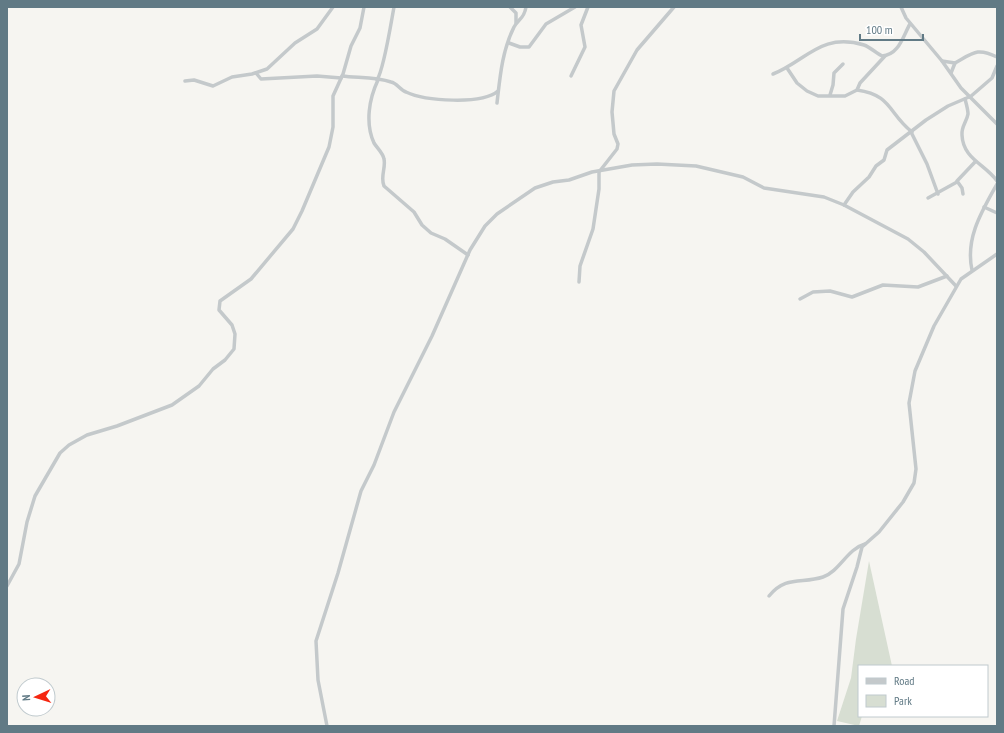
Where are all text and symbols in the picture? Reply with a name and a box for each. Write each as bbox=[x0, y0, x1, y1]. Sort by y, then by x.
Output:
scale bar bbox=[860, 16, 923, 42]
text: 100 m bbox=[866, 22, 893, 37]
legend bbox=[858, 665, 988, 717]
text: Road bbox=[894, 673, 914, 688]
north arrow bbox=[16, 677, 56, 717]
text: Park bbox=[894, 693, 912, 708]
text: N bbox=[19, 694, 33, 701]

